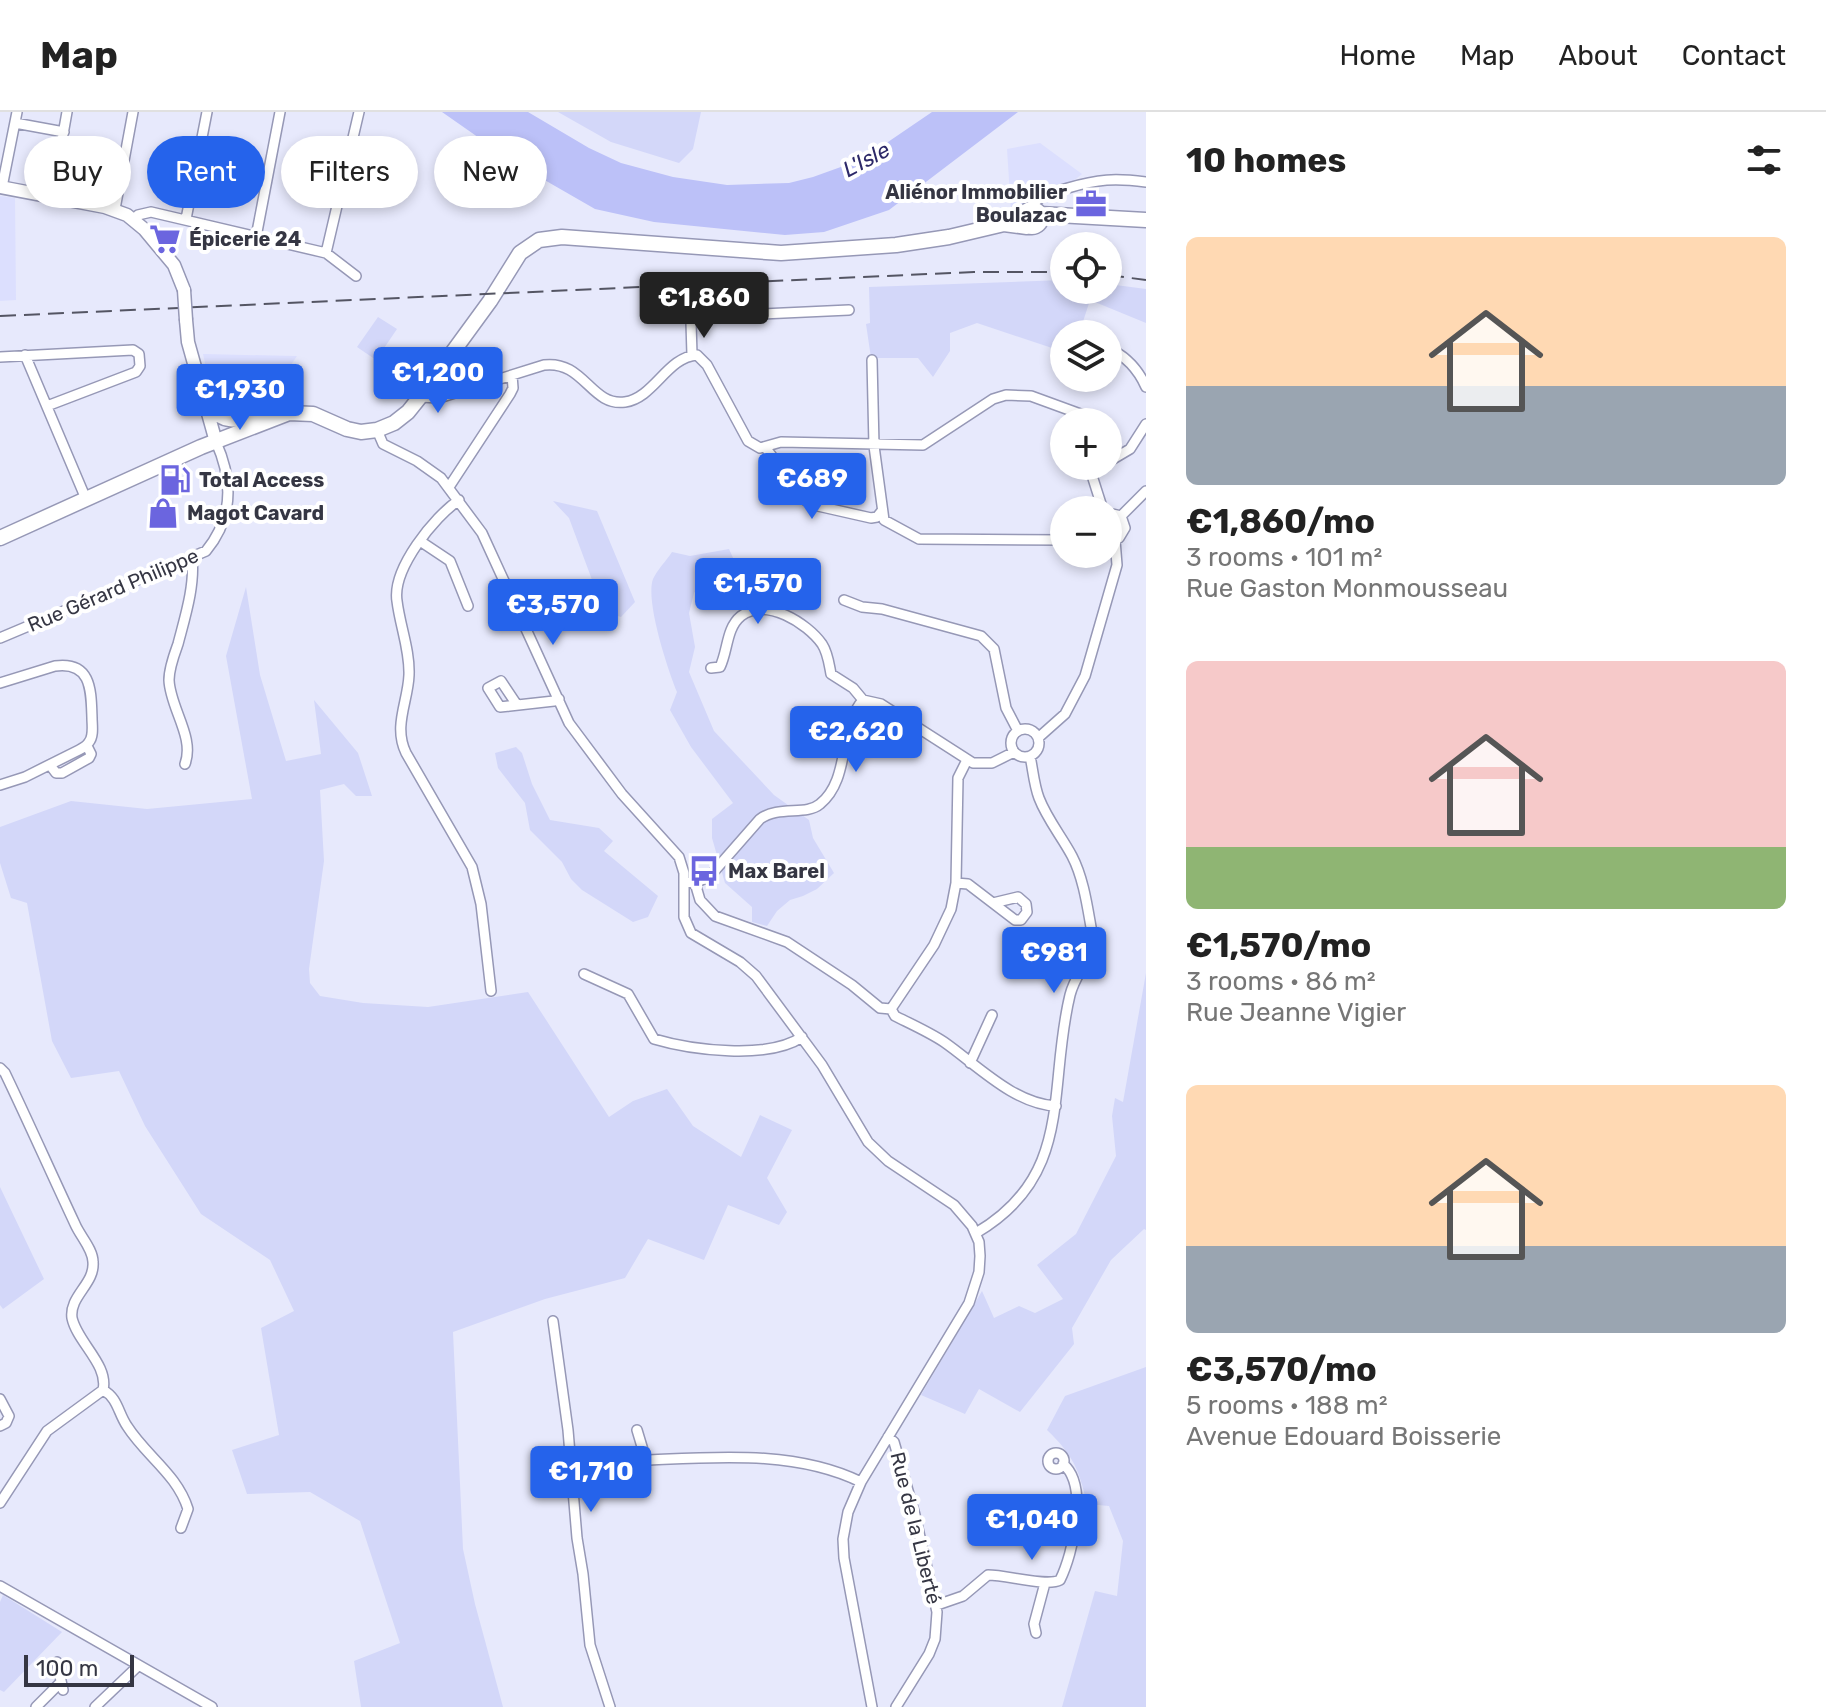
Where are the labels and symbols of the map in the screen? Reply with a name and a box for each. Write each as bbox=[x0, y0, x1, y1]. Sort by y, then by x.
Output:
water label: L'Isle bbox=[838, 136, 894, 183]
place label: Aliénor Immobilier Boulazac bbox=[885, 180, 1067, 227]
office icon: Aliénor Immobilier Boulazac bbox=[1074, 187, 1108, 221]
supermarket icon: Épicerie 24 bbox=[148, 222, 182, 256]
place label: Épicerie 24 bbox=[189, 227, 302, 251]
pin: €1,860 bbox=[639, 272, 769, 340]
pin: €1,200 bbox=[373, 347, 503, 415]
pin: €1,930 bbox=[175, 364, 305, 432]
pin: €689 bbox=[765, 453, 859, 521]
fuel station icon: Total Access bbox=[158, 463, 192, 497]
place label: Total Access bbox=[199, 468, 324, 492]
shop icon: Magot Cavard bbox=[146, 496, 180, 530]
place label: Magot Cavard bbox=[187, 501, 324, 525]
street label: Rue Gérard Philippe bbox=[24, 543, 202, 637]
pin: €1,570 bbox=[693, 558, 823, 626]
pin: €3,570 bbox=[488, 579, 618, 647]
pin: €2,620 bbox=[791, 706, 921, 774]
bus stop icon: Max Barel bbox=[687, 854, 721, 888]
place label: Max Barel bbox=[728, 859, 825, 883]
pin: €981 bbox=[1007, 927, 1101, 995]
pin: €1,710 bbox=[526, 1446, 656, 1514]
street label: Rue de la Liberté bbox=[886, 1449, 946, 1607]
pin: €1,040 bbox=[967, 1494, 1097, 1562]
scale bar bbox=[24, 1651, 134, 1687]

